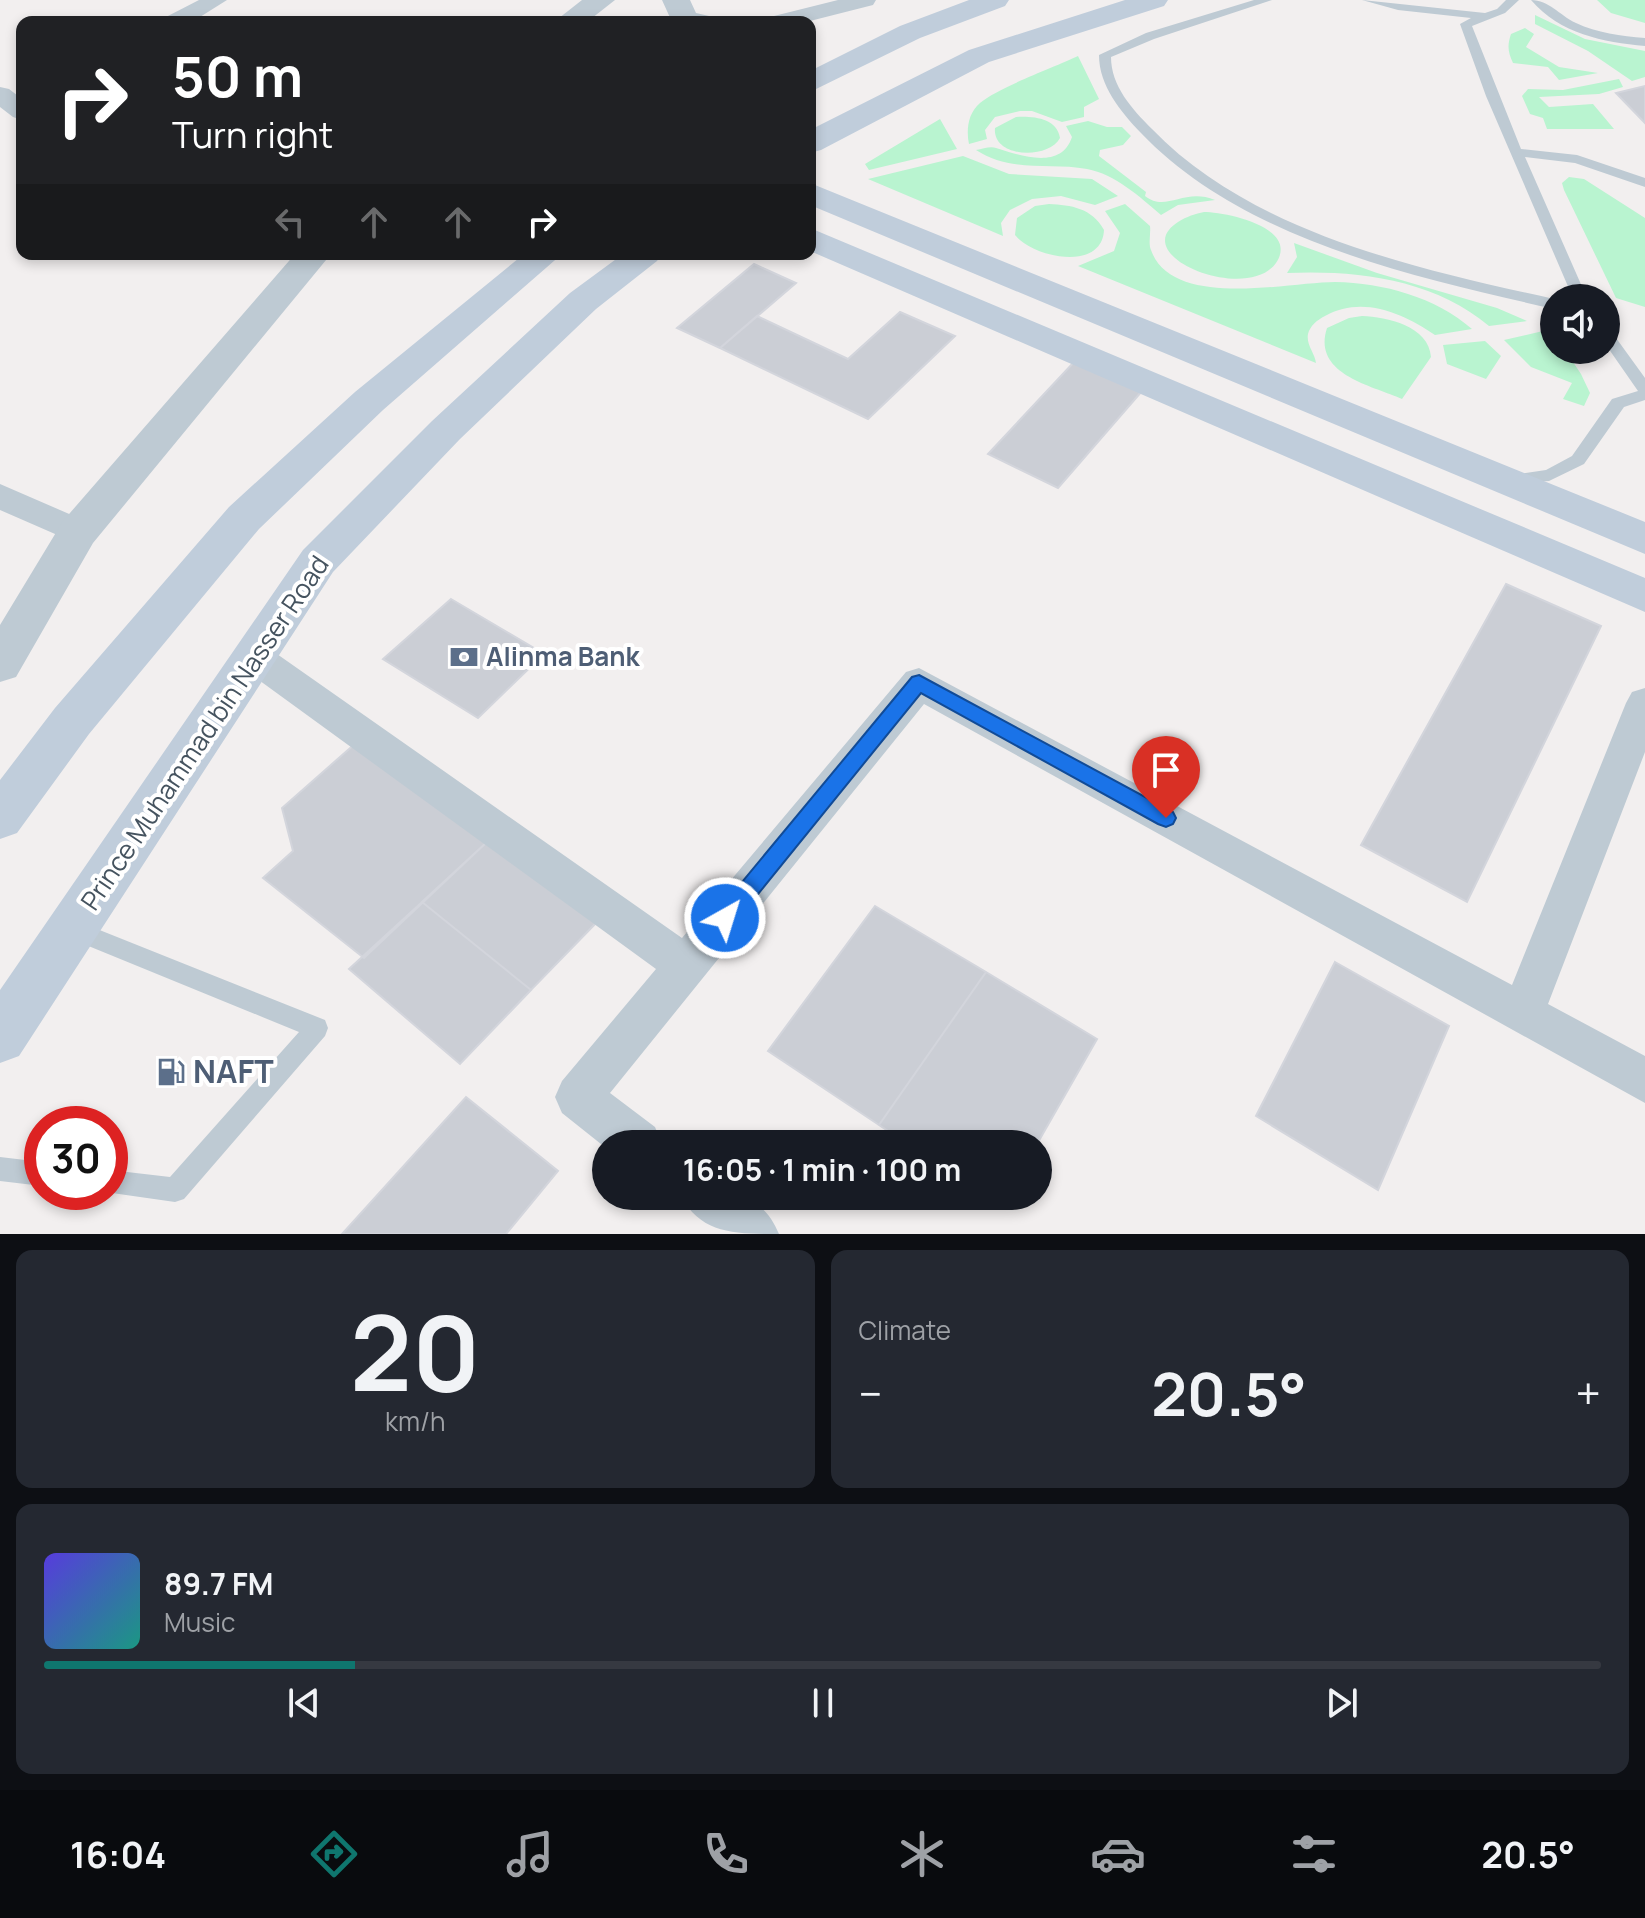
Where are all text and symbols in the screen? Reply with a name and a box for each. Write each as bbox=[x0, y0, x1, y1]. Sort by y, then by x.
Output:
text: 50 m bbox=[172, 37, 303, 114]
icon: right bbox=[40, 48, 144, 152]
text: Turn right bbox=[172, 110, 333, 159]
icon: left bbox=[268, 200, 312, 244]
icon: ahead bbox=[352, 200, 396, 244]
icon: ahead bbox=[436, 200, 480, 244]
icon: right bbox=[520, 200, 564, 244]
map controls bbox=[1540, 284, 1620, 364]
button: sound bbox=[1540, 284, 1620, 364]
street label: Prince Muhammad bin Nasser Road bbox=[72, 548, 337, 917]
place label: Alinma Bank bbox=[486, 638, 640, 674]
bank icon: Alinma Bank bbox=[449, 642, 479, 672]
pin bbox=[1132, 736, 1200, 818]
icon: arrive bbox=[1144, 748, 1188, 792]
position arrow bbox=[683, 876, 767, 960]
place label: NAFT bbox=[193, 1049, 274, 1093]
fuel station icon: NAFT bbox=[156, 1057, 186, 1087]
speed limit sign: 30 bbox=[24, 1106, 128, 1210]
text: 16:05 · 1 min · 100 m bbox=[683, 1149, 961, 1190]
text: 20 bbox=[350, 1280, 480, 1422]
text: Climate bbox=[859, 1312, 951, 1348]
text: 20.5° bbox=[1151, 1352, 1307, 1434]
text: − bbox=[859, 1363, 882, 1423]
text: + bbox=[1576, 1363, 1601, 1423]
text: km/h bbox=[385, 1403, 445, 1439]
text: 89.7 FM bbox=[164, 1563, 273, 1604]
text: Music bbox=[164, 1604, 235, 1640]
icon: previous bbox=[282, 1681, 326, 1725]
icon: pause bbox=[801, 1681, 845, 1725]
icon: next bbox=[1320, 1681, 1364, 1725]
icon: directions bbox=[306, 1826, 362, 1882]
icon: music bbox=[502, 1826, 558, 1882]
icon: phone bbox=[698, 1826, 754, 1882]
icon: climate bbox=[894, 1826, 950, 1882]
icon: car bbox=[1090, 1826, 1146, 1882]
icon: filters bbox=[1286, 1826, 1342, 1882]
text: 16:04 bbox=[70, 1830, 166, 1879]
text: 20.5° bbox=[1482, 1830, 1575, 1879]

